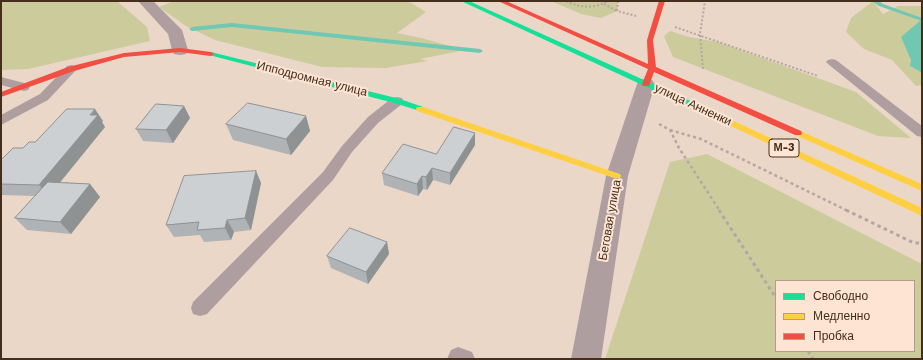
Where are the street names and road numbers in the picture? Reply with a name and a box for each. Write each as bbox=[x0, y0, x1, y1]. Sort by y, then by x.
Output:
street label: Ипподромная улица bbox=[255, 58, 369, 100]
street label: улица Анненки bbox=[652, 81, 734, 129]
road number: М-3 bbox=[769, 139, 799, 157]
street label: Беговая улица bbox=[596, 178, 624, 262]

